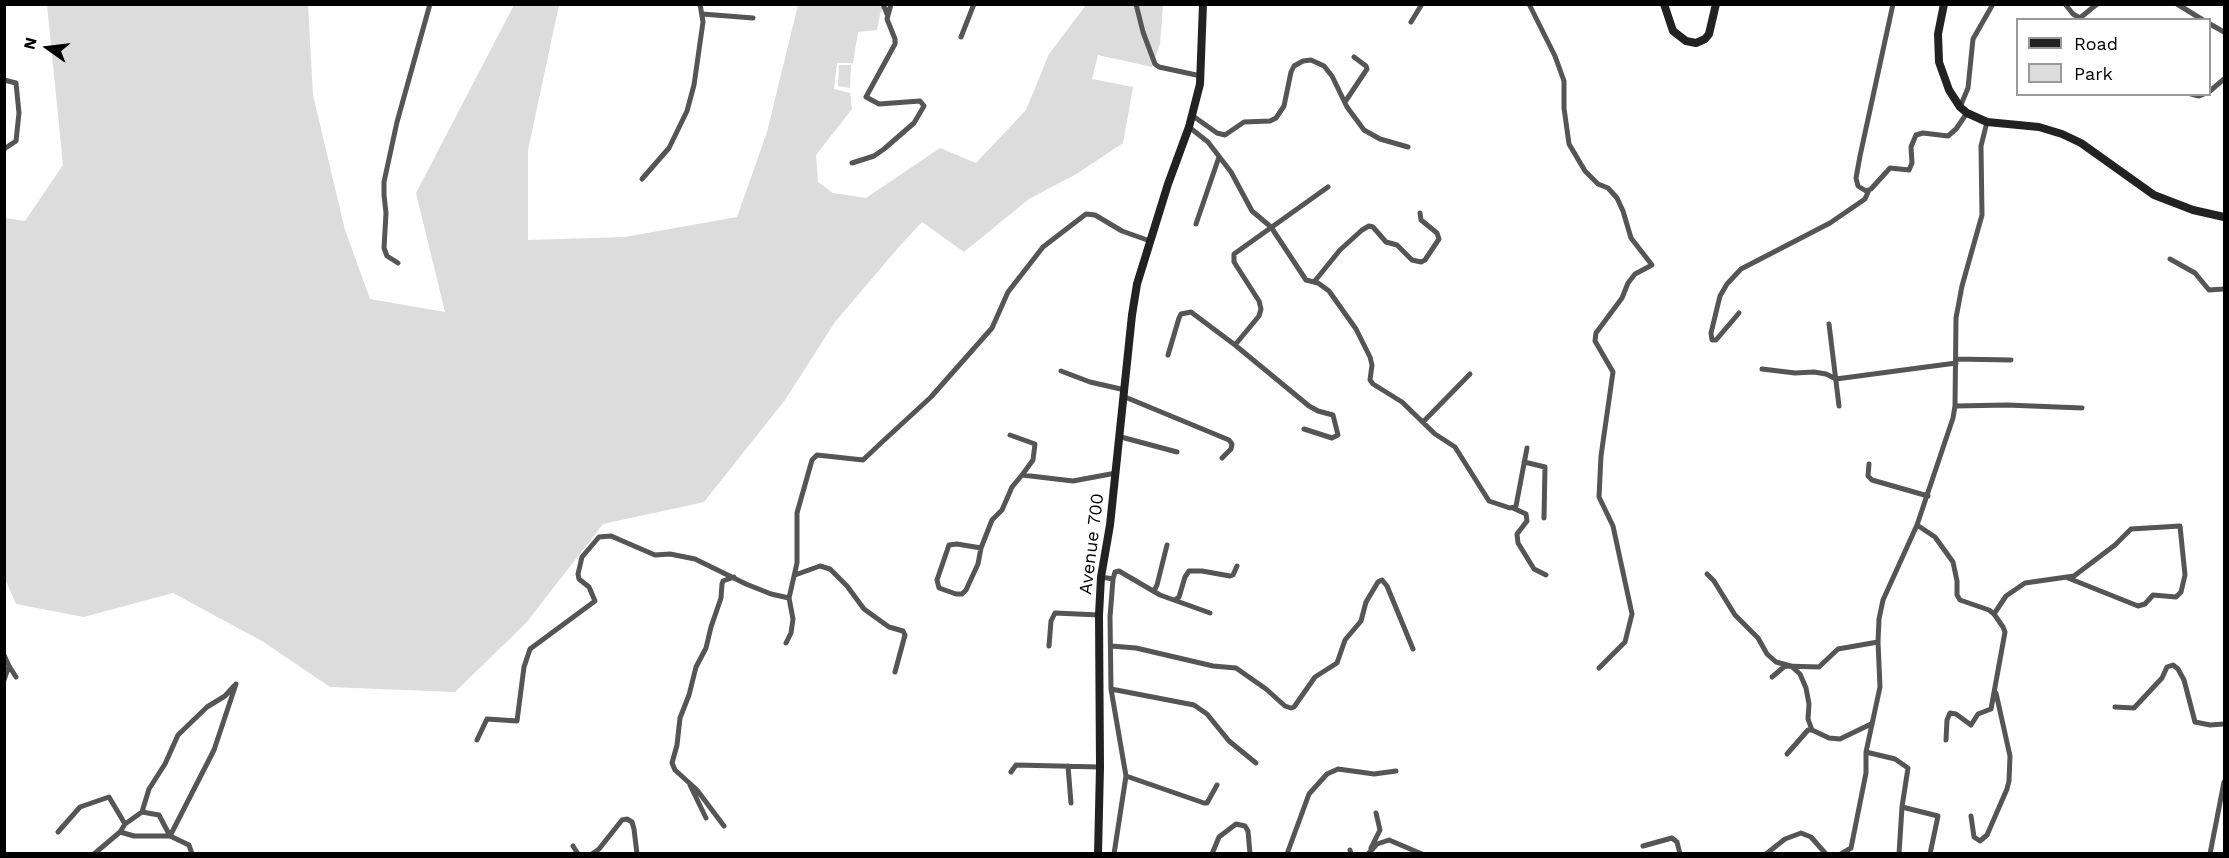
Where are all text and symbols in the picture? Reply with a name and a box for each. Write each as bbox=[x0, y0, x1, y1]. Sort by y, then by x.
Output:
north arrow bbox=[18, 18, 78, 78]
legend bbox=[2016, 18, 2211, 96]
text: Road bbox=[2074, 33, 2118, 54]
text: N bbox=[19, 35, 41, 52]
text: Park bbox=[2074, 63, 2113, 84]
street label: Avenue 700 bbox=[1075, 492, 1109, 596]

